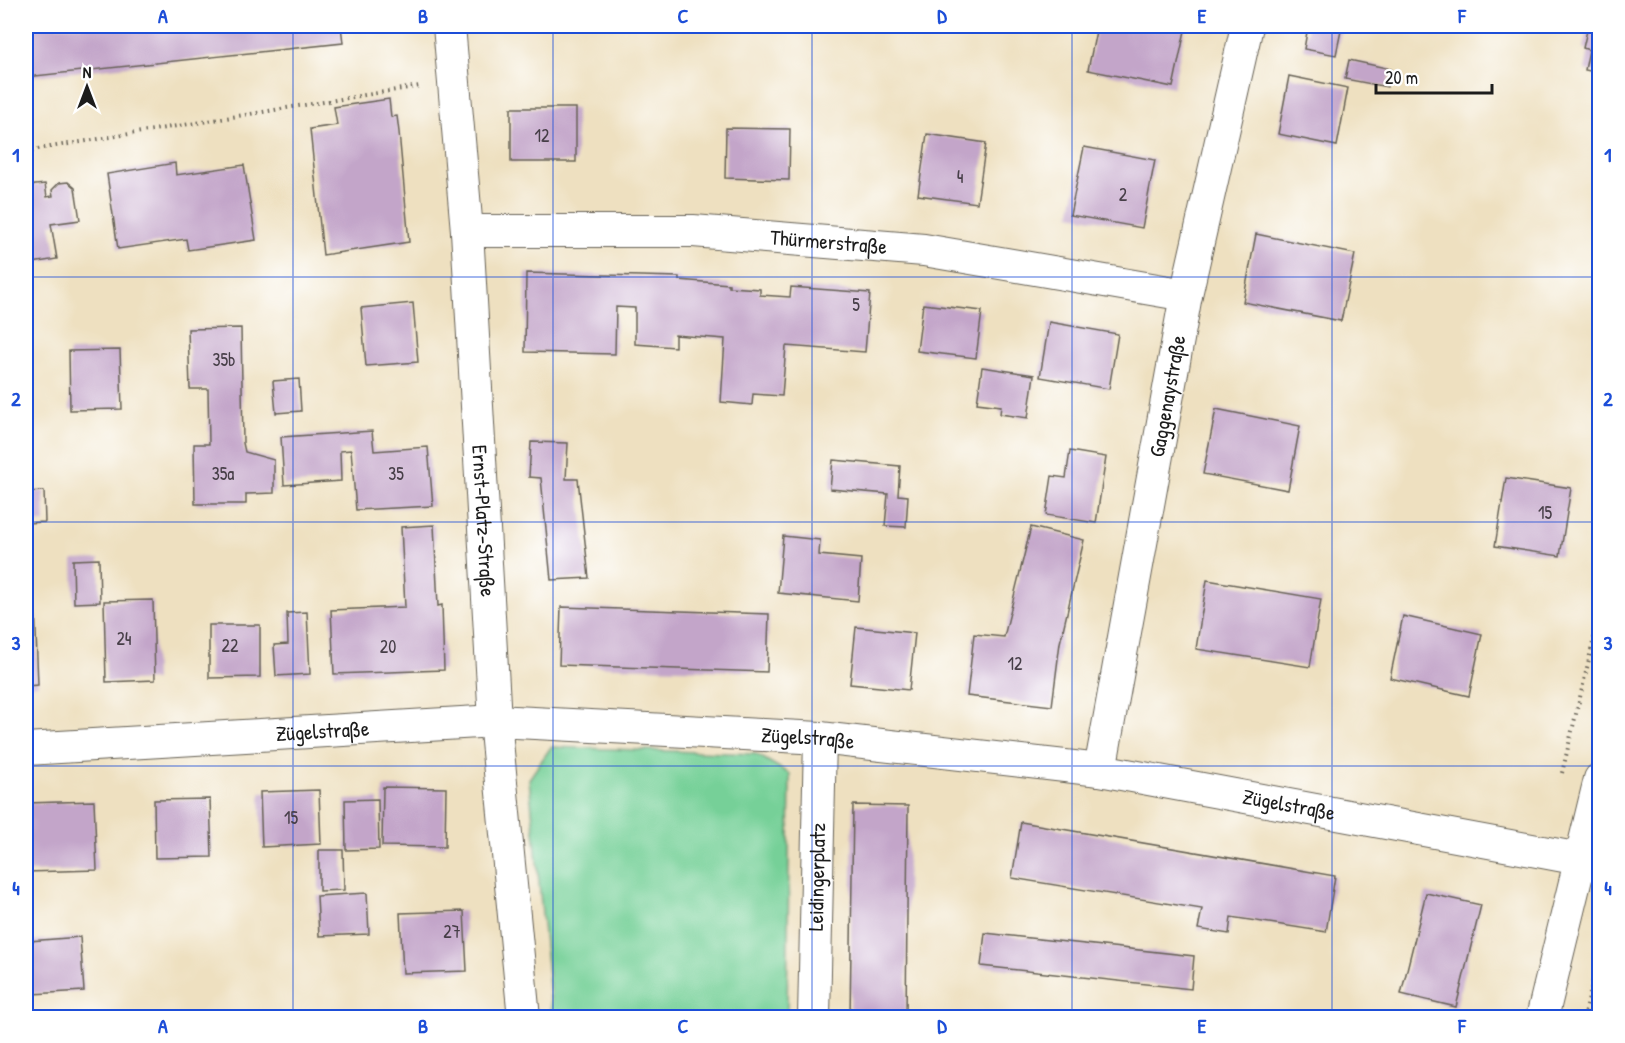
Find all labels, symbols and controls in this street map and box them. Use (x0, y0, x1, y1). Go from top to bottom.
text: A (158, 2, 168, 29)
text: B (418, 2, 428, 29)
text: C (678, 2, 689, 29)
text: D (937, 2, 947, 29)
text: E (1198, 2, 1207, 29)
text: F (1457, 2, 1467, 29)
north arrow (57, 57, 117, 117)
scale bar (1376, 57, 1492, 95)
text: N (83, 61, 92, 83)
text: 20 m (1385, 65, 1418, 90)
house number: 12 (535, 123, 550, 148)
text: 1 (12, 141, 20, 168)
text: 1 (1604, 141, 1612, 168)
house number: 4 (957, 164, 964, 189)
house number: 2 (1119, 182, 1128, 207)
street label: Thürmerstraße (769, 222, 888, 261)
house number: 5 (852, 292, 860, 317)
street label: Gaggenaystraße (1142, 333, 1192, 459)
house number: 35b (212, 347, 236, 372)
text: 2 (11, 385, 21, 412)
text: 2 (1603, 385, 1613, 412)
street label: Ernst-Platz-Straße (465, 444, 503, 597)
house number: 35a (212, 461, 234, 486)
house number: 35 (388, 461, 404, 486)
house number: 15 (1538, 500, 1552, 525)
house number: 24 (116, 626, 132, 651)
text: 3 (12, 629, 21, 656)
text: 3 (1604, 629, 1613, 656)
house number: 22 (222, 633, 239, 658)
house number: 20 (380, 634, 396, 659)
house number: 12 (1008, 651, 1023, 676)
street label: Zügelstraße (275, 714, 370, 748)
street label: Zügelstraße (760, 720, 856, 756)
street label: Zügelstraße (1240, 782, 1337, 827)
house number: 15 (284, 805, 298, 830)
street label: Leidingerplatz (801, 823, 832, 931)
text: 4 (12, 874, 20, 901)
text: 4 (1604, 874, 1612, 901)
house number: 27 (443, 919, 461, 944)
text: A (158, 1012, 168, 1039)
text: B (418, 1012, 428, 1039)
text: C (678, 1012, 689, 1039)
text: D (937, 1012, 947, 1039)
text: E (1198, 1012, 1207, 1039)
text: F (1457, 1012, 1467, 1039)

